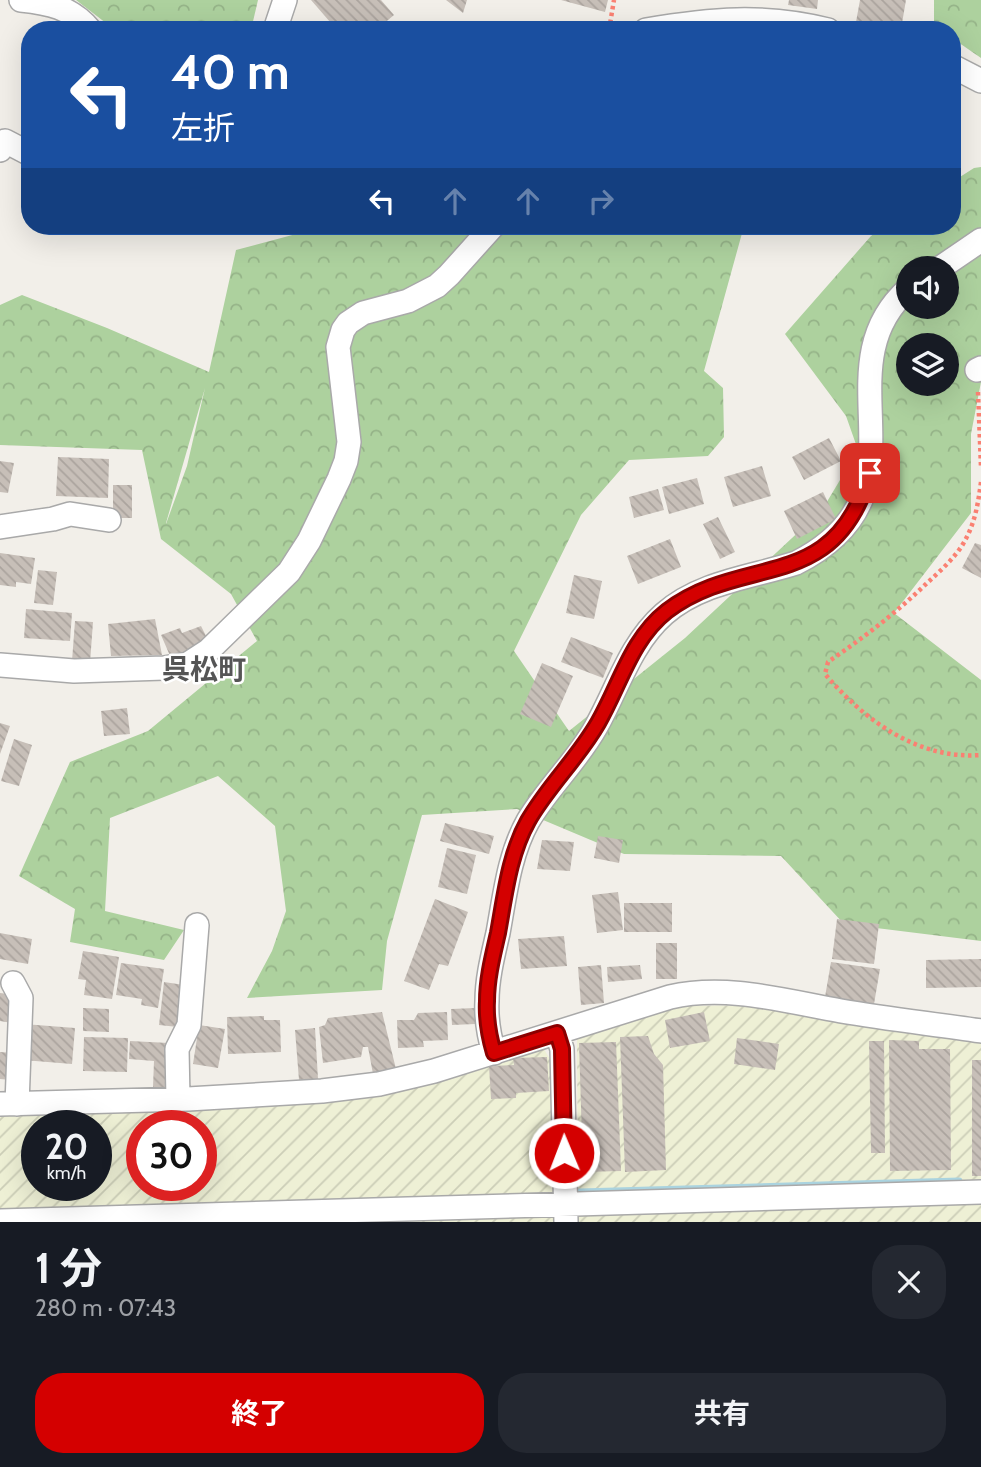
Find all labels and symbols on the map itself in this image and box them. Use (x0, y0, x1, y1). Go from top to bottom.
pin (840, 443, 900, 503)
district label: 呉松町 (162, 652, 246, 686)
speed limit sign: 30 (126, 1110, 217, 1201)
position arrow (527, 1116, 601, 1190)

